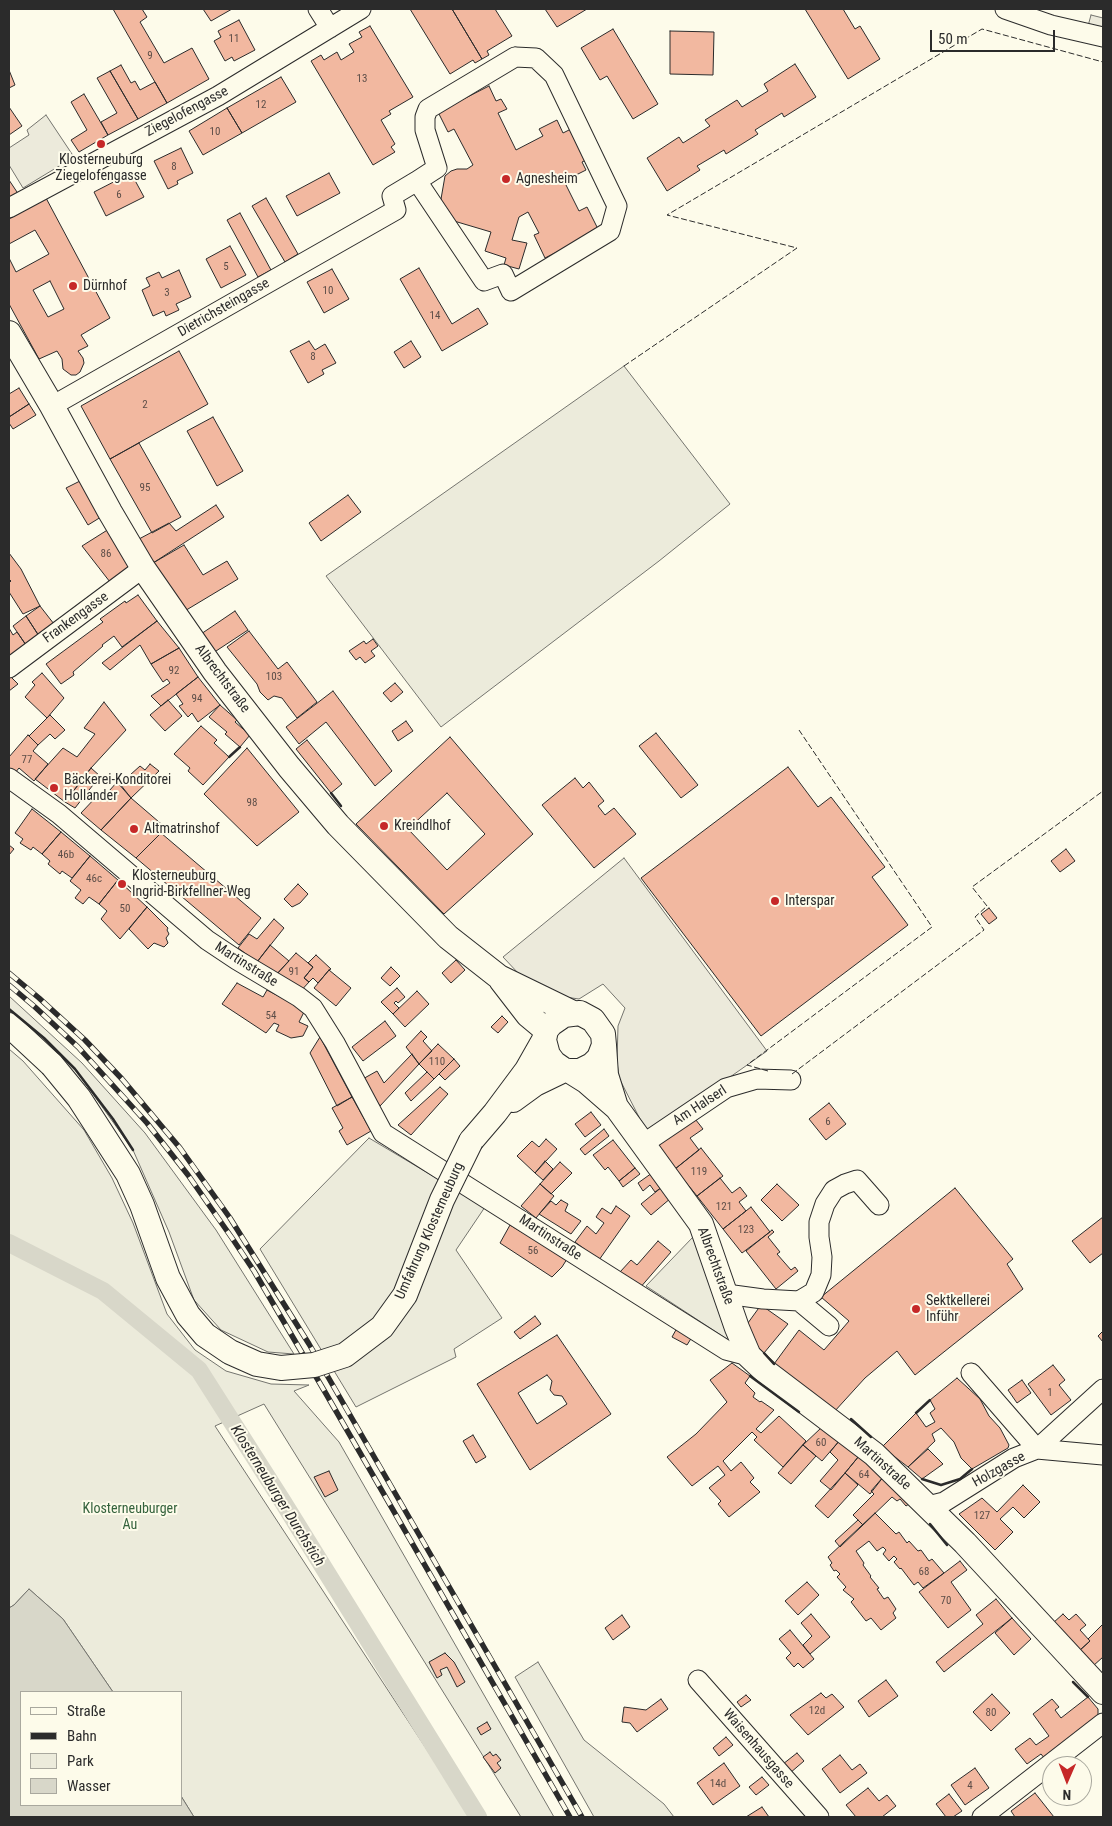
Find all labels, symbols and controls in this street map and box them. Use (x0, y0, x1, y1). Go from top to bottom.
scale bar (932, 20, 1057, 52)
text: 50 m (938, 30, 968, 48)
house number: 11 (229, 32, 239, 46)
house number: 9 (147, 49, 153, 63)
house number: 13 (357, 72, 367, 86)
street label: Ziegelofengasse (143, 83, 231, 141)
house number: 12 (256, 98, 266, 112)
house number: 10 (210, 125, 220, 139)
marker: Klosterneuburg Ziegelofengasse (95, 138, 107, 150)
place label: Klosterneuburg Ziegelofengasse (55, 152, 147, 184)
house number: 8 (171, 160, 177, 174)
place label: Agnesheim (516, 171, 578, 187)
marker: Agnesheim (500, 173, 512, 185)
house number: 6 (116, 188, 122, 202)
house number: 5 (223, 260, 229, 274)
street label: Dietrichsteingasse (175, 275, 273, 341)
place label: Dürnhof (83, 278, 127, 294)
marker: Dürnhof (67, 280, 79, 292)
house number: 10 (323, 284, 333, 298)
house number: 3 (164, 286, 170, 300)
house number: 14 (430, 309, 440, 323)
house number: 8 (310, 350, 316, 364)
house number: 2 (142, 398, 148, 412)
house number: 95 (140, 481, 150, 495)
house number: 86 (101, 547, 111, 561)
street label: Frankengasse (40, 589, 112, 647)
street label: Albrechtstraße (191, 641, 253, 717)
house number: 92 (169, 664, 179, 678)
house number: 103 (266, 670, 282, 684)
house number: 94 (192, 692, 202, 706)
house number: 77 (22, 753, 32, 767)
place label: Bäckerei-Konditorei Hollander (64, 772, 171, 804)
marker: Bäckerei-Konditorei Hollander (48, 782, 60, 794)
house number: 98 (247, 796, 257, 810)
place label: Kreindlhof (394, 818, 451, 834)
marker: Kreindlhof (378, 820, 390, 832)
place label: Altmatrinshof (144, 821, 220, 837)
marker: Altmatrinshof (128, 823, 140, 835)
house number: 46b (58, 848, 74, 862)
place label: Klosterneuburg Ingrid-Birkfellner-Weg (132, 868, 251, 900)
house number: 46c (86, 872, 102, 886)
marker: Klosterneuburg Ingrid-Birkfellner-Weg (116, 878, 128, 890)
place label: Interspar (785, 893, 835, 909)
marker: Interspar (769, 895, 781, 907)
house number: 50 (120, 902, 130, 916)
street label: Martinstraße (211, 939, 281, 991)
house number: 91 (289, 965, 299, 979)
house number: 54 (266, 1009, 276, 1023)
house number: 110 (429, 1055, 445, 1069)
street label: Am Halserl (670, 1082, 730, 1130)
house number: 6 (825, 1115, 831, 1129)
street label: Umfahrung Klosterneuburg (392, 1160, 468, 1302)
house number: 119 (691, 1165, 707, 1179)
house number: 121 (716, 1200, 732, 1214)
street label: Martinstraße (516, 1212, 584, 1264)
house number: 123 (738, 1223, 754, 1237)
street label: Albrechtstraße (693, 1225, 737, 1307)
house number: 56 (528, 1244, 538, 1258)
place label: Sektkellerei Inführ (926, 1293, 990, 1325)
marker: Sektkellerei Inführ (910, 1303, 922, 1315)
house number: 1 (1047, 1386, 1053, 1400)
water label: Klosterneuburger Durchstich (226, 1422, 328, 1570)
street label: Martinstraße (850, 1434, 914, 1494)
house number: 60 (816, 1436, 826, 1450)
street label: Holzgasse (970, 1449, 1028, 1491)
house number: 64 (859, 1468, 869, 1482)
park label: Klosterneuburger Au (83, 1501, 177, 1534)
house number: 127 (974, 1509, 990, 1523)
house number: 68 (919, 1565, 929, 1579)
house number: 70 (941, 1594, 951, 1608)
legend (20, 1691, 182, 1806)
text: Straße (67, 1702, 106, 1720)
house number: 12d (809, 1704, 825, 1718)
street label: Waisenhausgasse (719, 1706, 797, 1792)
house number: 80 (986, 1706, 996, 1720)
text: Bahn (67, 1727, 97, 1745)
text: Park (67, 1752, 94, 1770)
north arrow (1042, 1756, 1092, 1806)
text: Wasser (67, 1777, 111, 1795)
house number: 14d (710, 1777, 726, 1791)
house number: 4 (967, 1779, 973, 1793)
text: N (1062, 1787, 1071, 1803)

